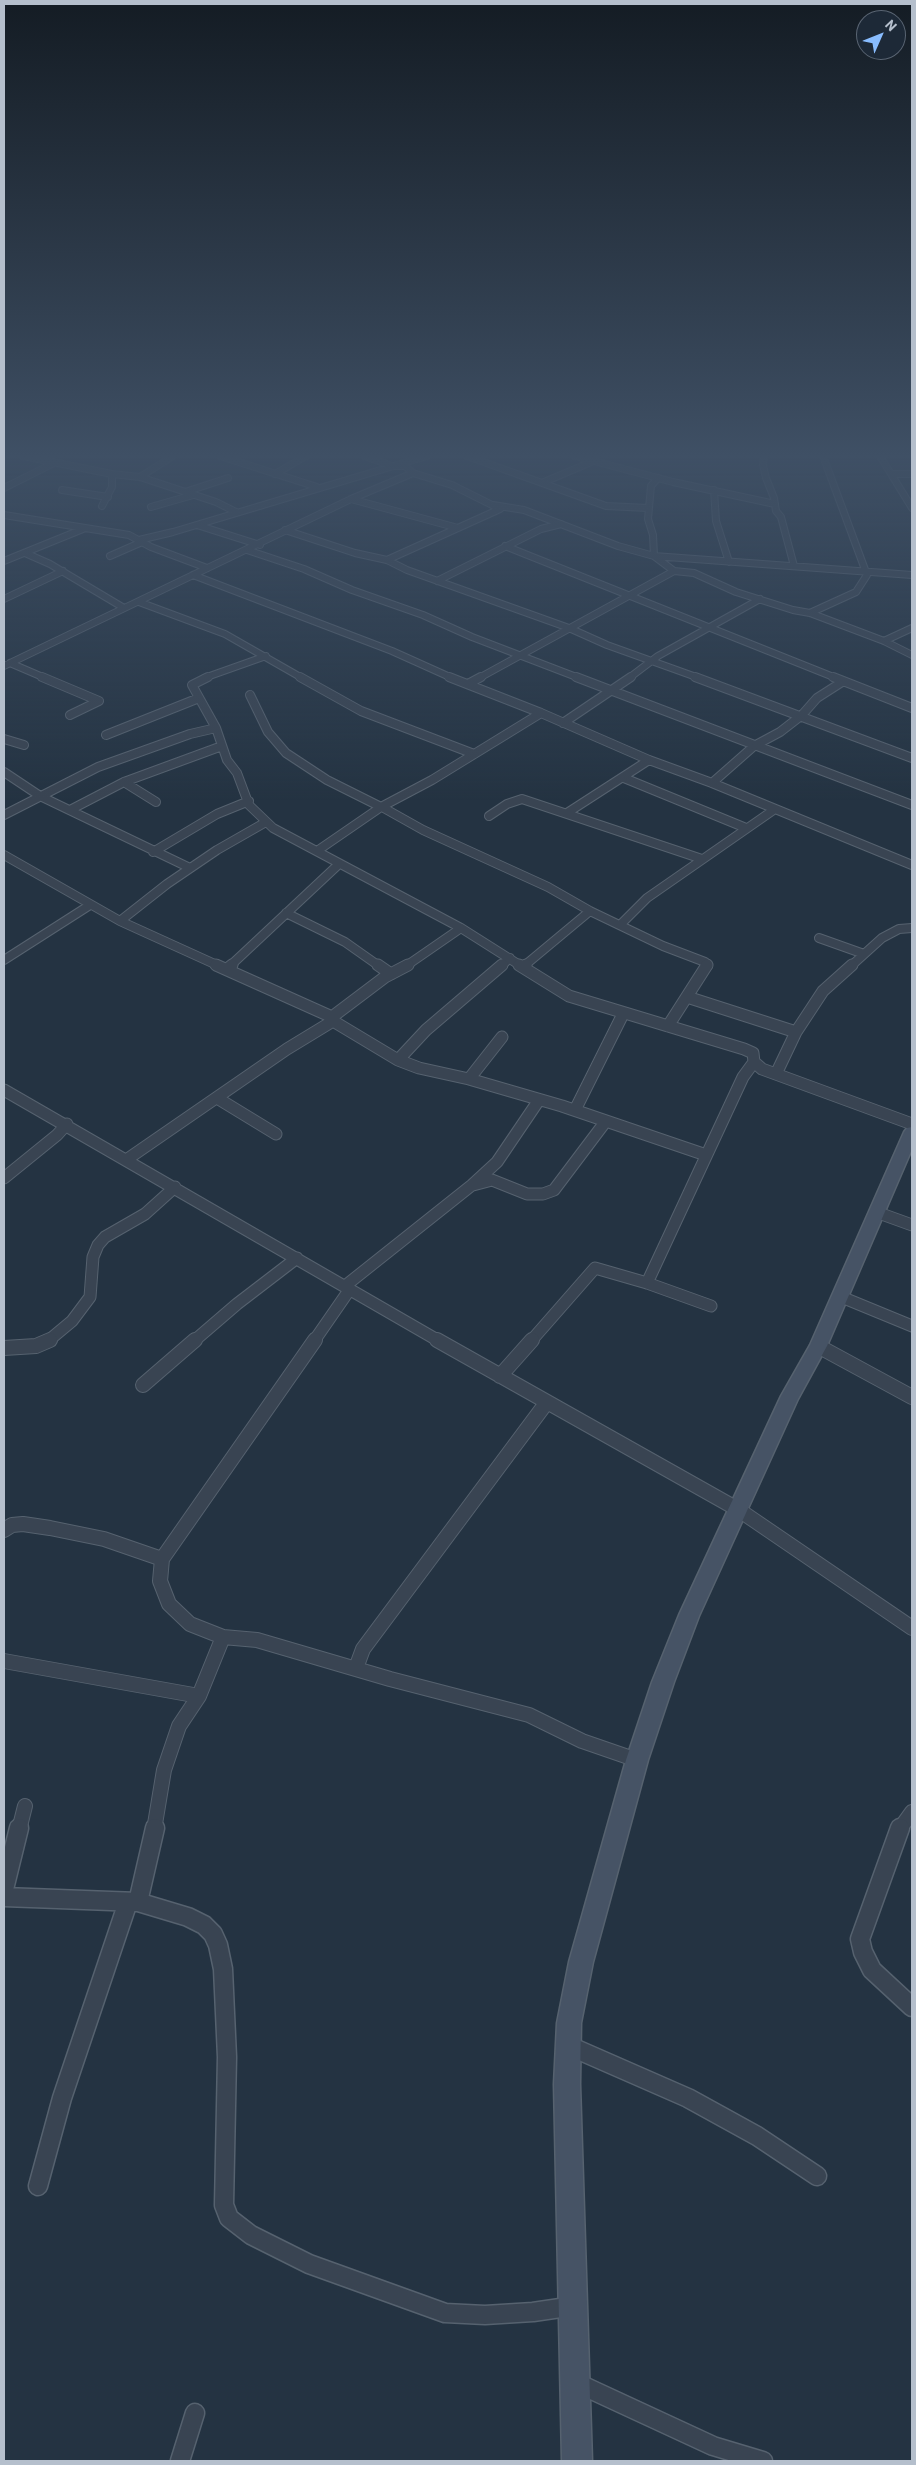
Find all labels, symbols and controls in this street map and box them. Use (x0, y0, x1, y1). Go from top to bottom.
north arrow (856, 10, 906, 60)
text: N (882, 16, 901, 34)

